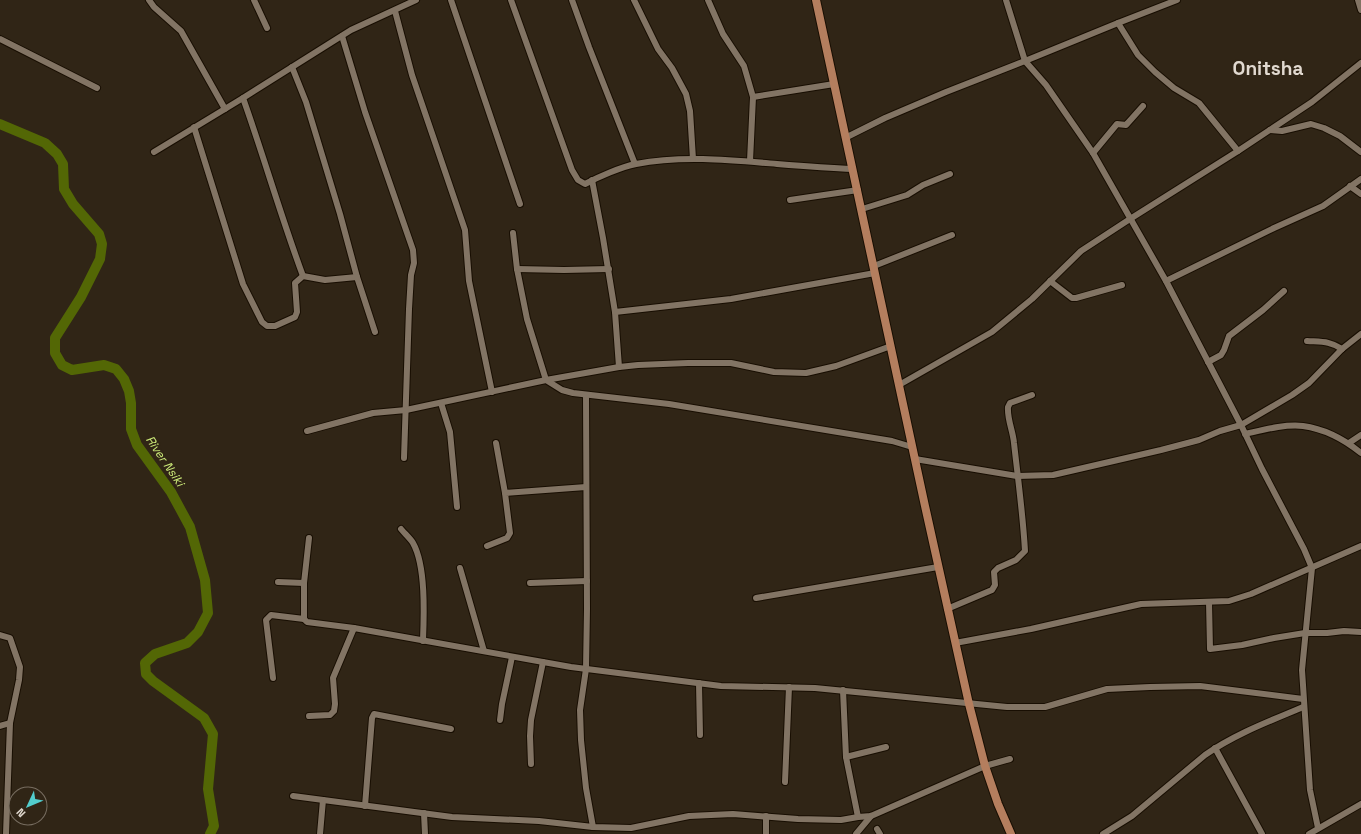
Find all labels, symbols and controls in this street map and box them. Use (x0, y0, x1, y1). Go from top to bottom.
district label: Onitsha (1233, 56, 1303, 81)
water label: River Nsiki (142, 432, 189, 491)
north arrow (8, 786, 48, 826)
text: N (13, 805, 28, 820)

